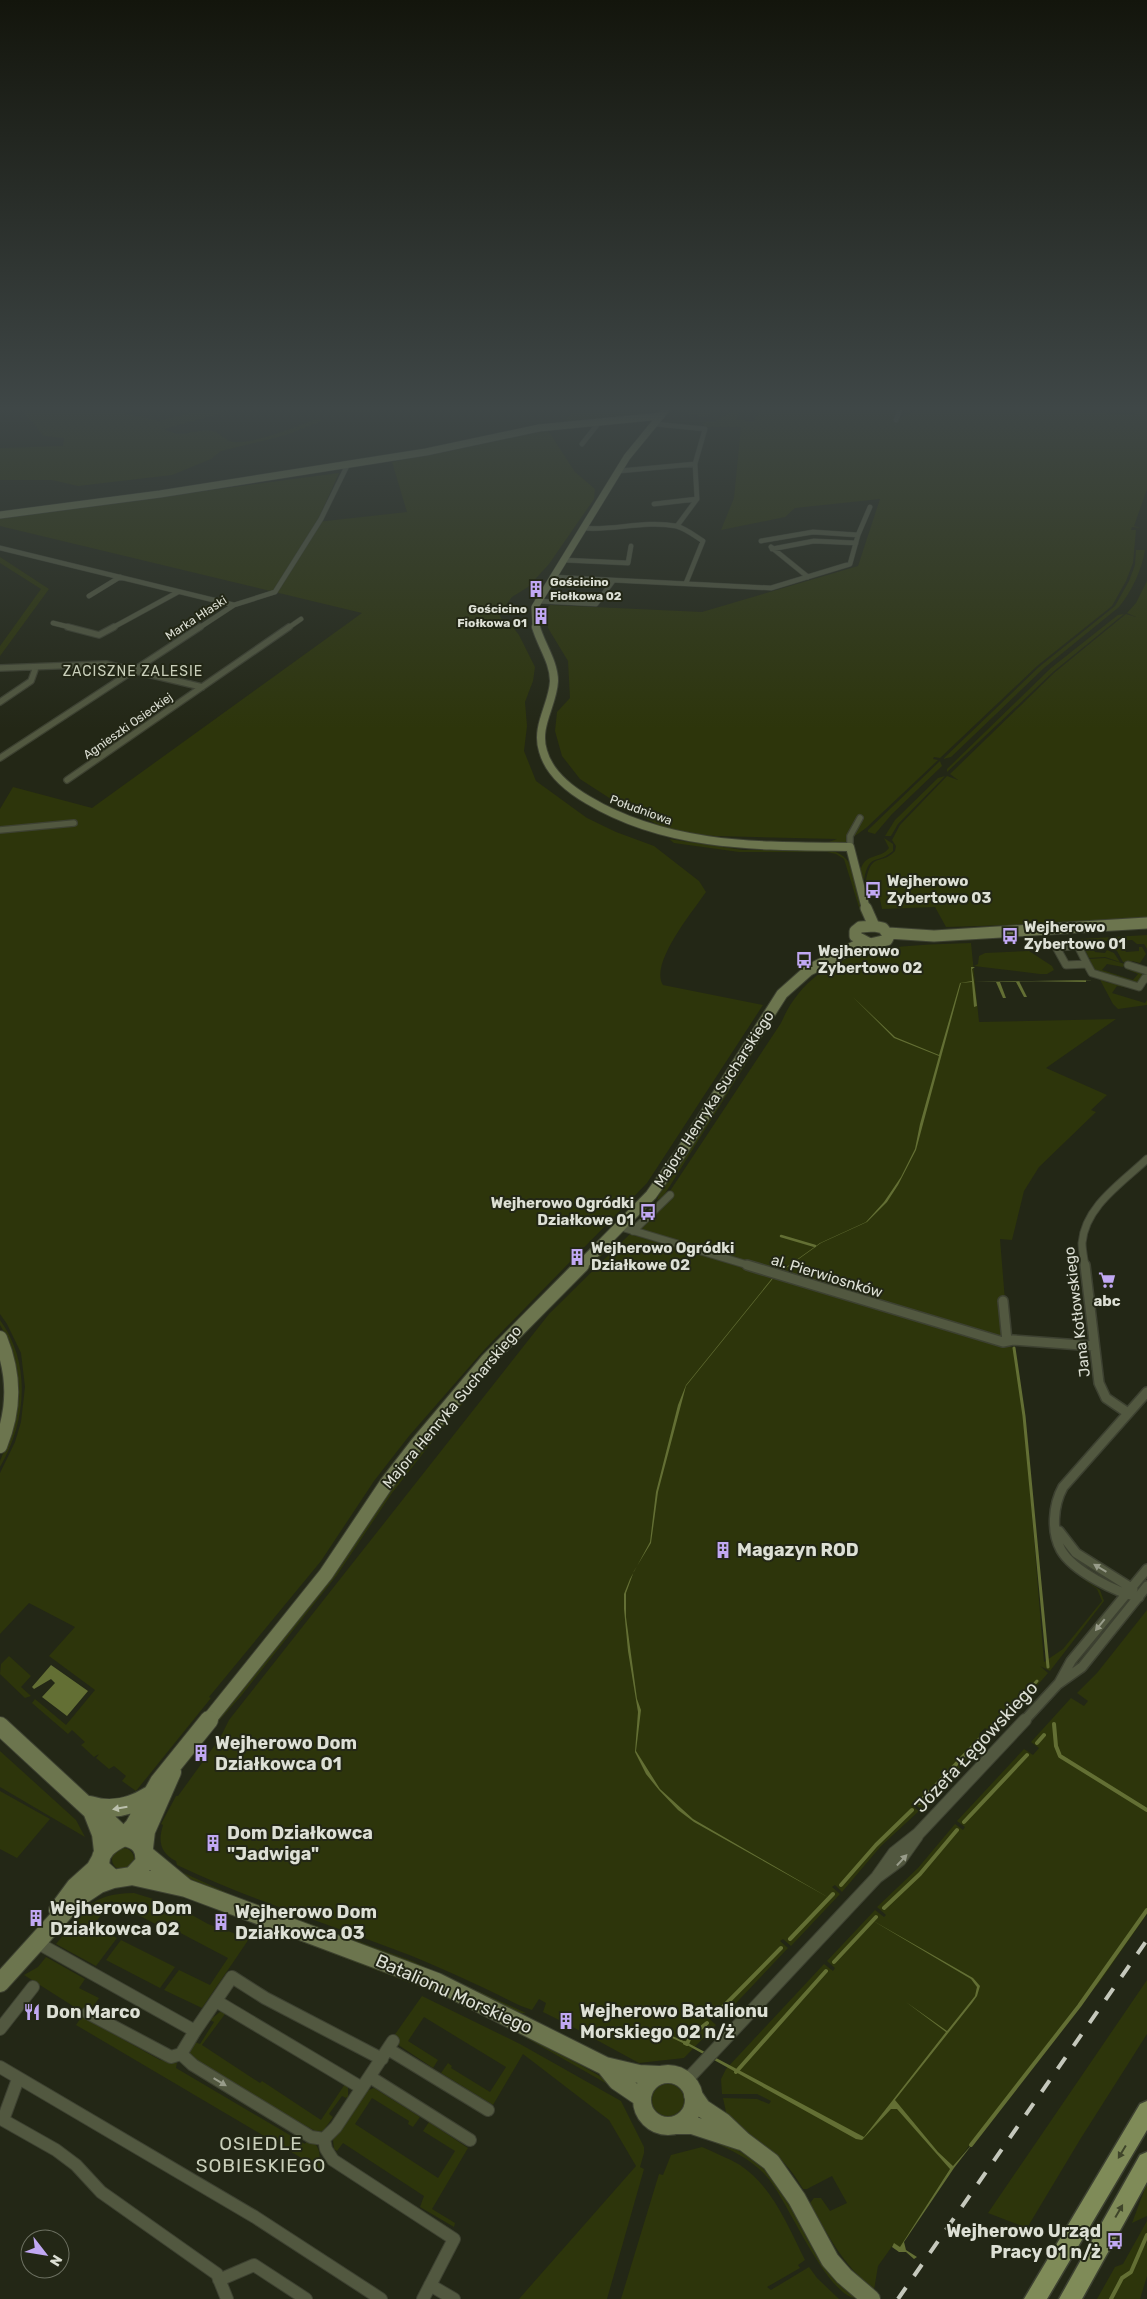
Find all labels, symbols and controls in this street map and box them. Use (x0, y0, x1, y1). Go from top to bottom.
place label: Gościcino Fiołkowa 02 (550, 575, 622, 603)
building icon: Gościcino Fiołkowa 02 (526, 579, 546, 599)
street label: Marka Hłaski (163, 593, 229, 643)
place label: Gościcino Fiołkowa 01 (457, 602, 527, 630)
building icon: Gościcino Fiołkowa 01 (531, 606, 551, 626)
district label: ZACISZNE ZALESIE (63, 663, 203, 680)
street label: Agnieszki Osieckiej (81, 690, 175, 762)
street label: Południowa (608, 792, 674, 828)
place label: Wejherowo Zybertowo 03 (887, 872, 992, 907)
bus stop icon: Wejherowo Zybertowo 03 (863, 880, 883, 900)
place label: Wejherowo Zybertowo 01 (1024, 918, 1126, 953)
bus stop icon: Wejherowo Zybertowo 01 (1000, 926, 1020, 946)
place label: Wejherowo Zybertowo 02 (818, 942, 923, 977)
bus stop icon: Wejherowo Zybertowo 02 (794, 950, 814, 970)
street label: Majora Henryka Sucharskiego (650, 1007, 778, 1191)
place label: Wejherowo Ogródki Działkowe 01 (491, 1194, 634, 1229)
bus stop icon: Wejherowo Ogródki Działkowe 01 (638, 1202, 658, 1222)
place label: Wejherowo Ogródki Działkowe 02 (591, 1239, 734, 1274)
street label: Jana Kotłowskiego (1060, 1246, 1094, 1378)
building icon: Wejherowo Ogródki Działkowe 02 (567, 1247, 587, 1267)
street label: al. Pierwiosnków (769, 1250, 885, 1302)
supermarket icon: abc (1097, 1270, 1117, 1290)
place label: abc (1093, 1292, 1121, 1310)
street label: Majora Henryka Sucharskiego (379, 1322, 525, 1492)
place label: Magazyn ROD (737, 1539, 859, 1561)
building icon: Magazyn ROD (713, 1540, 733, 1560)
one-way arrow (1094, 1564, 1107, 1573)
one-way arrow (1095, 1618, 1106, 1631)
street label: Józefa Łęgowskiego (910, 1677, 1042, 1817)
place label: Wejherowo Dom Działkowca 01 (215, 1732, 357, 1775)
building icon: Wejherowo Dom Działkowca 01 (191, 1743, 211, 1763)
one-way arrow (111, 1804, 127, 1812)
place label: Dom Działkowca "Jadwiga" (227, 1822, 373, 1865)
building icon: Dom Działkowca "Jadwiga" (203, 1833, 223, 1853)
one-way arrow (896, 1854, 908, 1866)
place label: Wejherowo Dom Działkowca 02 (50, 1897, 192, 1940)
place label: Wejherowo Dom Działkowca 03 (235, 1901, 377, 1944)
building icon: Wejherowo Dom Działkowca 02 (26, 1908, 46, 1928)
building icon: Wejherowo Dom Działkowca 03 (211, 1912, 231, 1932)
street label: Batalionu Morskiego (372, 1949, 536, 2039)
place label: Wejherowo Batalionu Morskiego 02 n/ż (580, 2000, 768, 2043)
place label: Don Marco (46, 2001, 141, 2023)
restaurant icon: Don Marco (22, 2002, 42, 2022)
building icon: Wejherowo Batalionu Morskiego 02 n/ż (556, 2011, 576, 2031)
one-way arrow (214, 2078, 227, 2087)
district label: OSIEDLE SOBIESKIEGO (196, 2132, 326, 2177)
one-way arrow (1118, 2146, 1127, 2159)
one-way arrow (1115, 2204, 1124, 2217)
place label: Wejherowo Urząd Pracy 01 n/ż (946, 2220, 1101, 2263)
north arrow (20, 2229, 70, 2279)
bus stop icon: Wejherowo Urząd Pracy 01 n/ż (1105, 2231, 1125, 2251)
text: N (46, 2252, 66, 2269)

